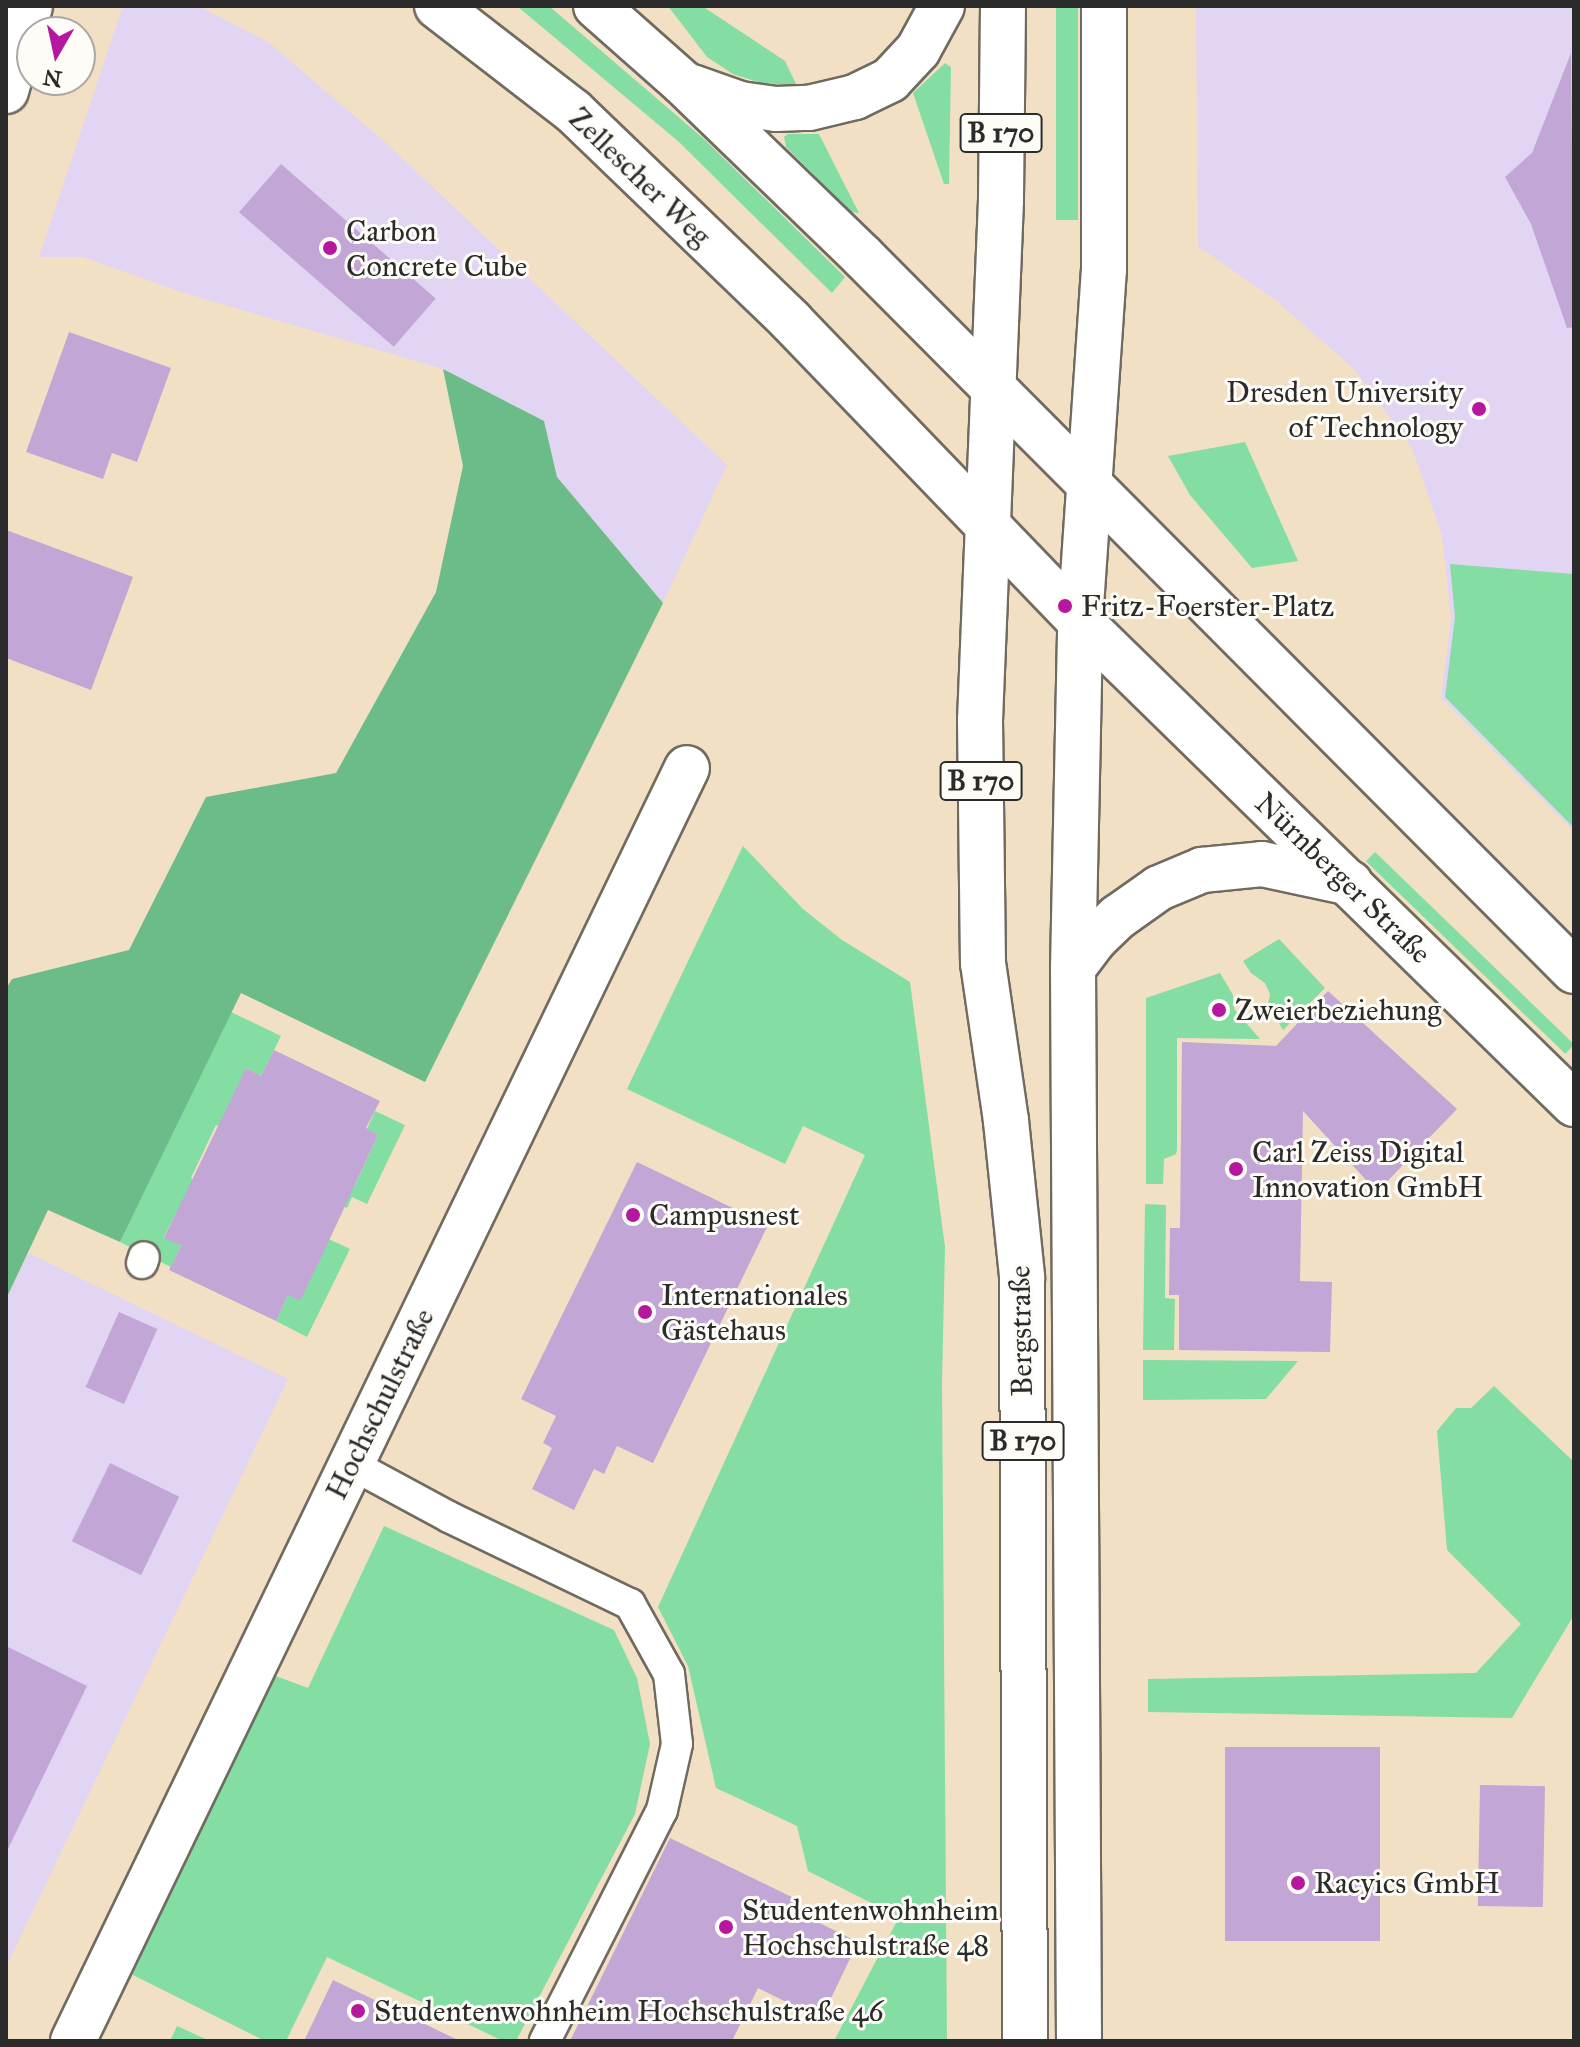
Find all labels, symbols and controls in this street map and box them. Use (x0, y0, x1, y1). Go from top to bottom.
north arrow (16, 16, 96, 96)
text: N (41, 63, 64, 93)
street label: Zellescher Weg (561, 100, 719, 254)
road number: B 170 (959, 109, 1043, 157)
place label: Carbon Concrete Cube (346, 213, 527, 284)
marker: Carbon Concrete Cube (321, 239, 339, 257)
place label: Dresden University of Technology (1226, 374, 1463, 444)
marker: Dresden University of Technology (1470, 400, 1488, 418)
place label: Fritz-Foerster-Platz (1081, 588, 1334, 624)
marker: Fritz-Foerster-Platz (1056, 597, 1074, 615)
road number: B 170 (939, 757, 1023, 805)
street label: Nürnberger Straße (1248, 785, 1438, 971)
place label: Zweierbeziehung (1235, 992, 1441, 1028)
marker: Zweierbeziehung (1210, 1001, 1228, 1019)
place label: Carl Zeiss Digital Innovation GmbH (1252, 1134, 1483, 1204)
marker: Carl Zeiss Digital Innovation GmbH (1227, 1160, 1245, 1178)
place label: Campusnest (649, 1197, 800, 1233)
marker: Campusnest (624, 1206, 642, 1224)
street label: Bergstraße (1002, 1265, 1040, 1397)
place label: Internationales Gästehaus (661, 1277, 848, 1348)
street label: Hochschulstraße (318, 1303, 442, 1505)
marker: Internationales Gästehaus (636, 1303, 654, 1321)
road number: B 170 (981, 1417, 1065, 1465)
place label: Racyics GmbH (1314, 1865, 1500, 1901)
marker: Racyics GmbH (1289, 1874, 1307, 1892)
place label: Studentenwohnheim Hochschulstraße 48 (742, 1892, 999, 1962)
marker: Studentenwohnheim Hochschulstraße 48 (717, 1918, 735, 1936)
place label: Studentenwohnheim Hochschulstraße 46 (374, 1993, 884, 2029)
marker: Studentenwohnheim Hochschulstraße 46 (349, 2002, 367, 2020)

